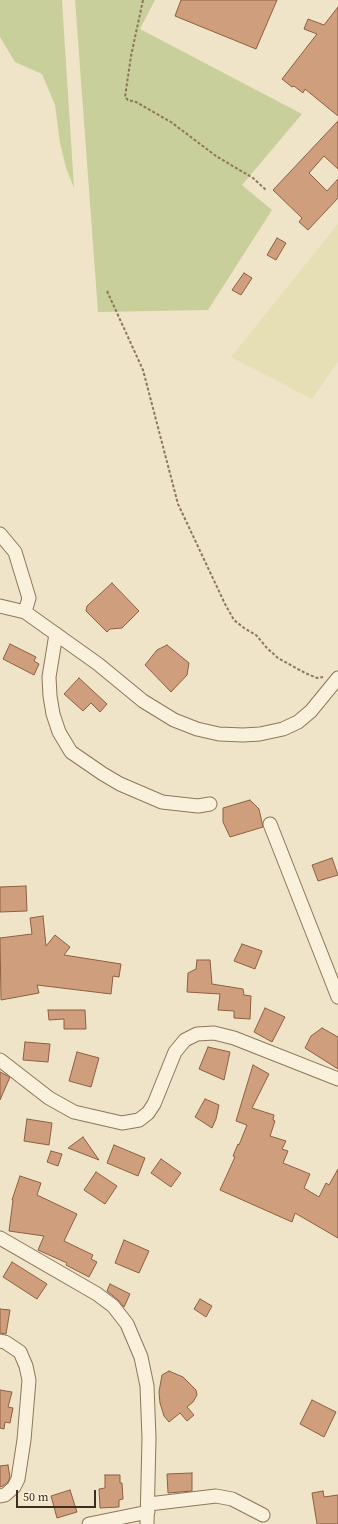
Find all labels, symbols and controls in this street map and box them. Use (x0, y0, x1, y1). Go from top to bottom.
scale bar (18, 1482, 98, 1508)
text: 50 m (23, 1489, 49, 1505)

